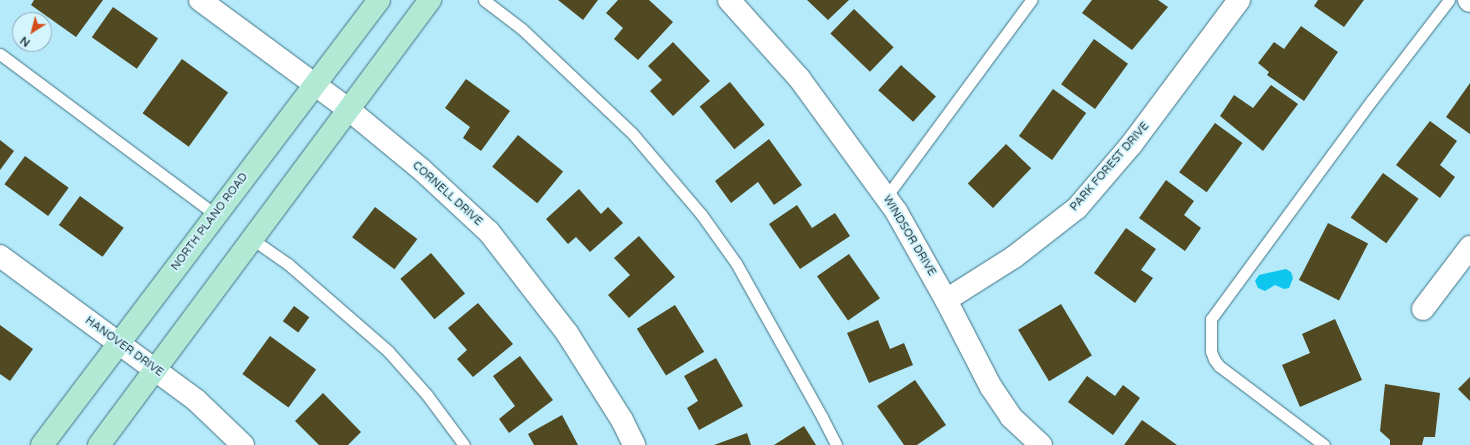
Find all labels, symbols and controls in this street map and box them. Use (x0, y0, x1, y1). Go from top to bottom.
north arrow (12, 12, 52, 52)
text: N (18, 33, 33, 49)
street label: PARK FOREST DRIVE (1068, 120, 1152, 214)
street label: CORNELL DRIVE (409, 159, 485, 229)
street label: NORTH PLANO ROAD (169, 171, 251, 273)
street label: WINDSOR DRIVE (880, 193, 938, 279)
street label: HANOVER DRIVE (82, 314, 166, 380)

